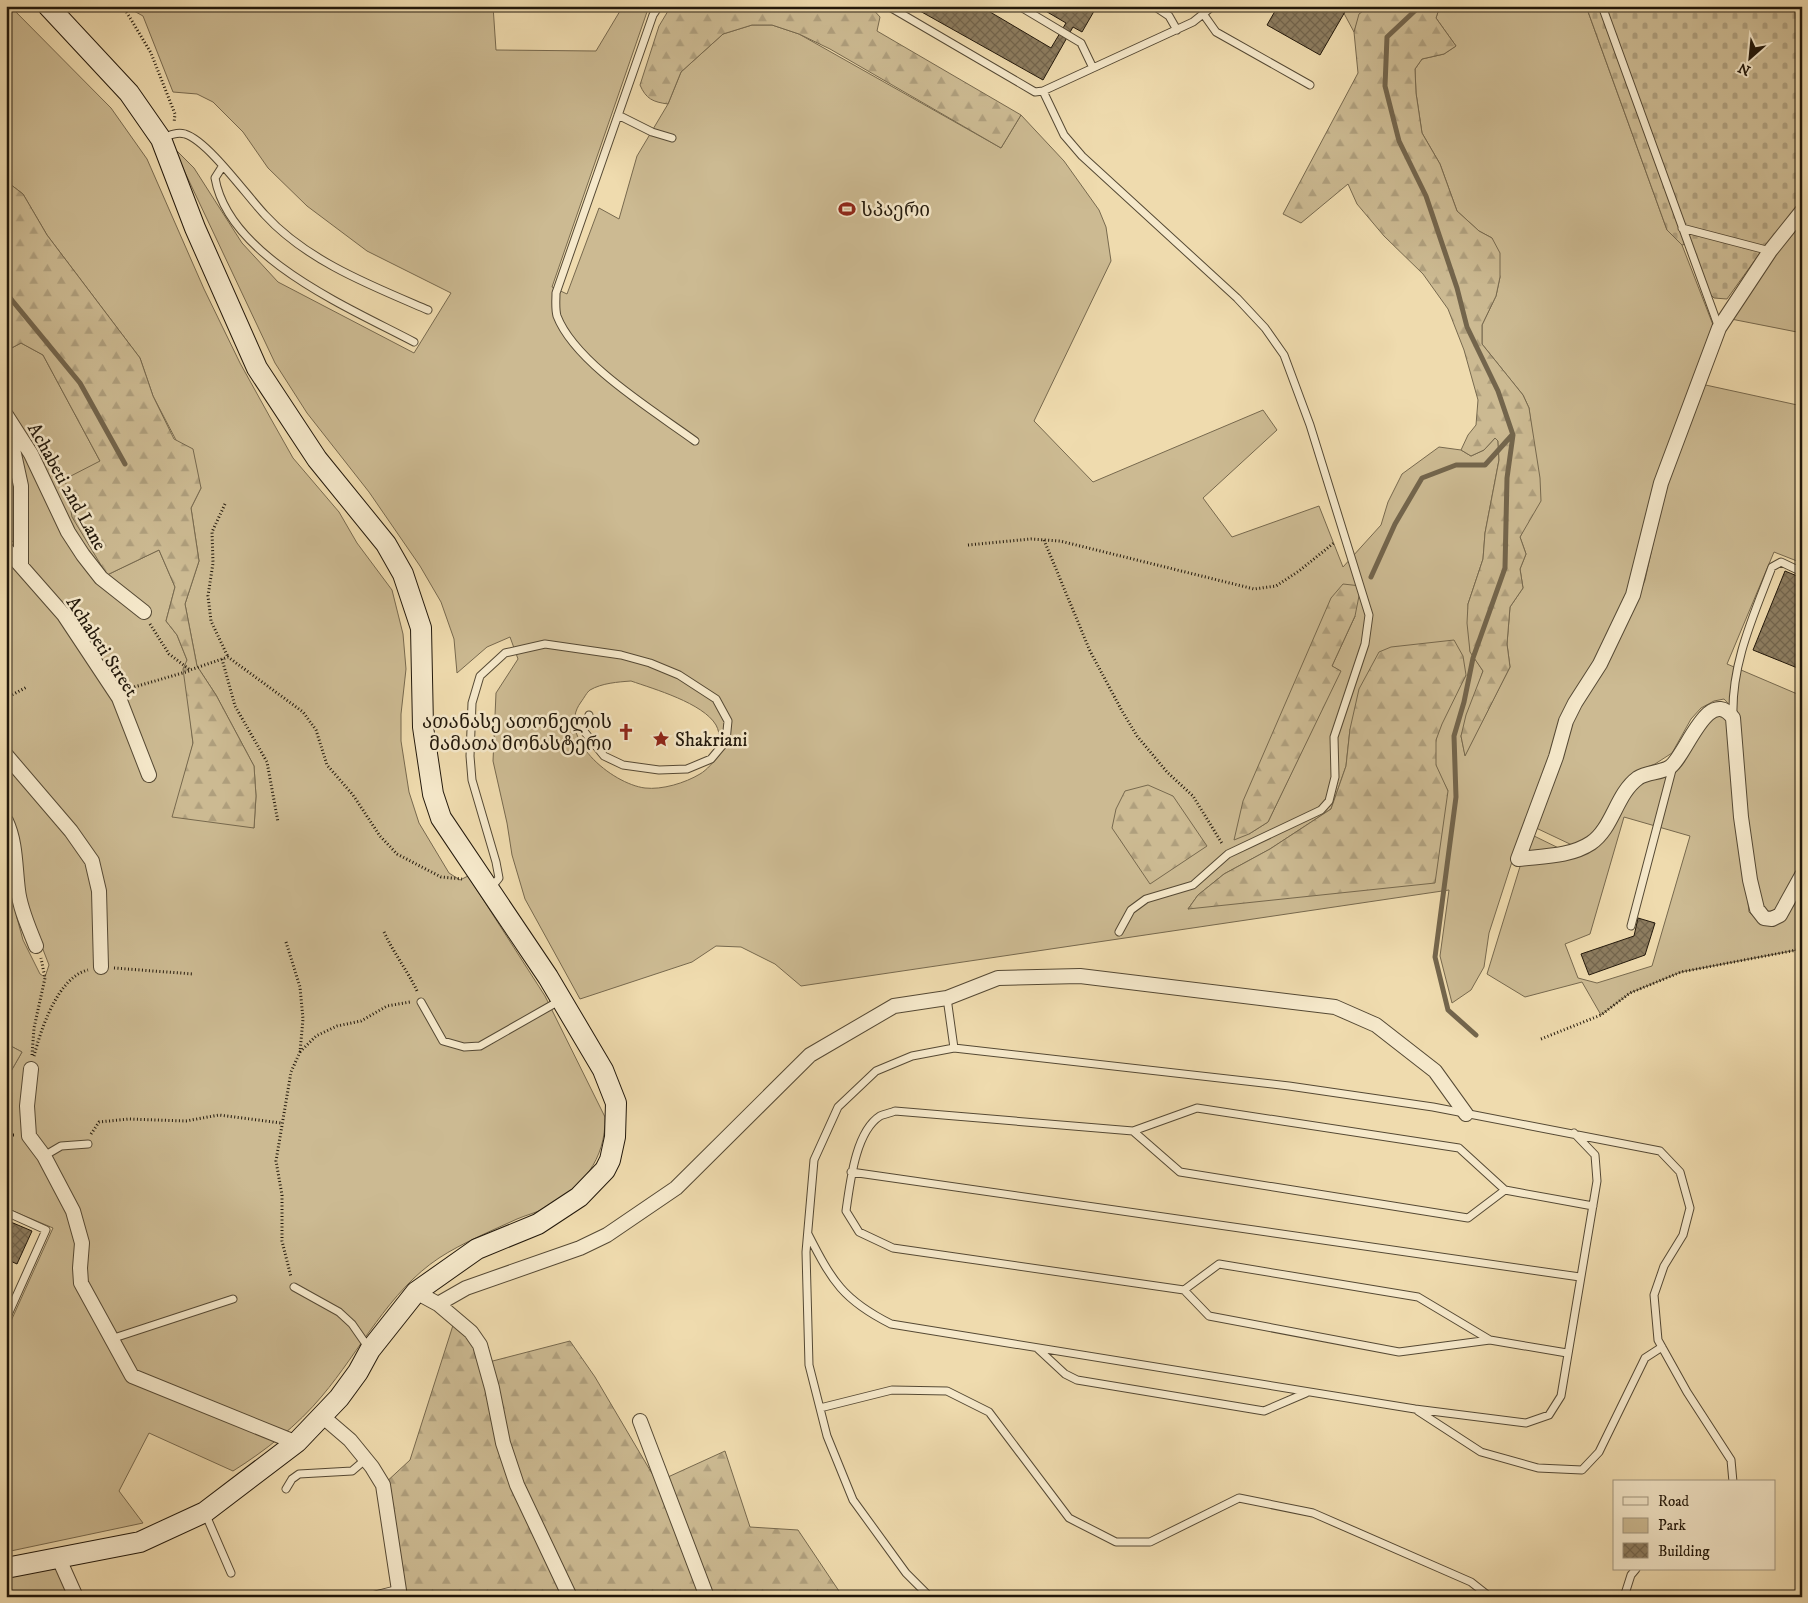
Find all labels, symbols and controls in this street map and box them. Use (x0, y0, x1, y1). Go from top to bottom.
north arrow (1726, 32, 1776, 82)
text: N (1735, 58, 1754, 79)
sports icon: სპაერი (837, 199, 857, 219)
place label: სპაერი (861, 199, 930, 222)
street label: Achabeti 2nd Lane (22, 419, 111, 555)
street label: Achabeti Street (61, 592, 143, 701)
place label: ათანასე ათონელის მამათა მონასტერი (422, 711, 612, 756)
church icon: ათანასე ათონელის მამათა მონასტერი (616, 722, 636, 742)
place icon: Shakriani (651, 729, 671, 749)
place label: Shakriani (675, 729, 747, 752)
legend (1613, 1480, 1776, 1570)
text: Road (1658, 1492, 1690, 1511)
text: Park (1658, 1516, 1687, 1535)
text: Building (1658, 1542, 1710, 1561)

